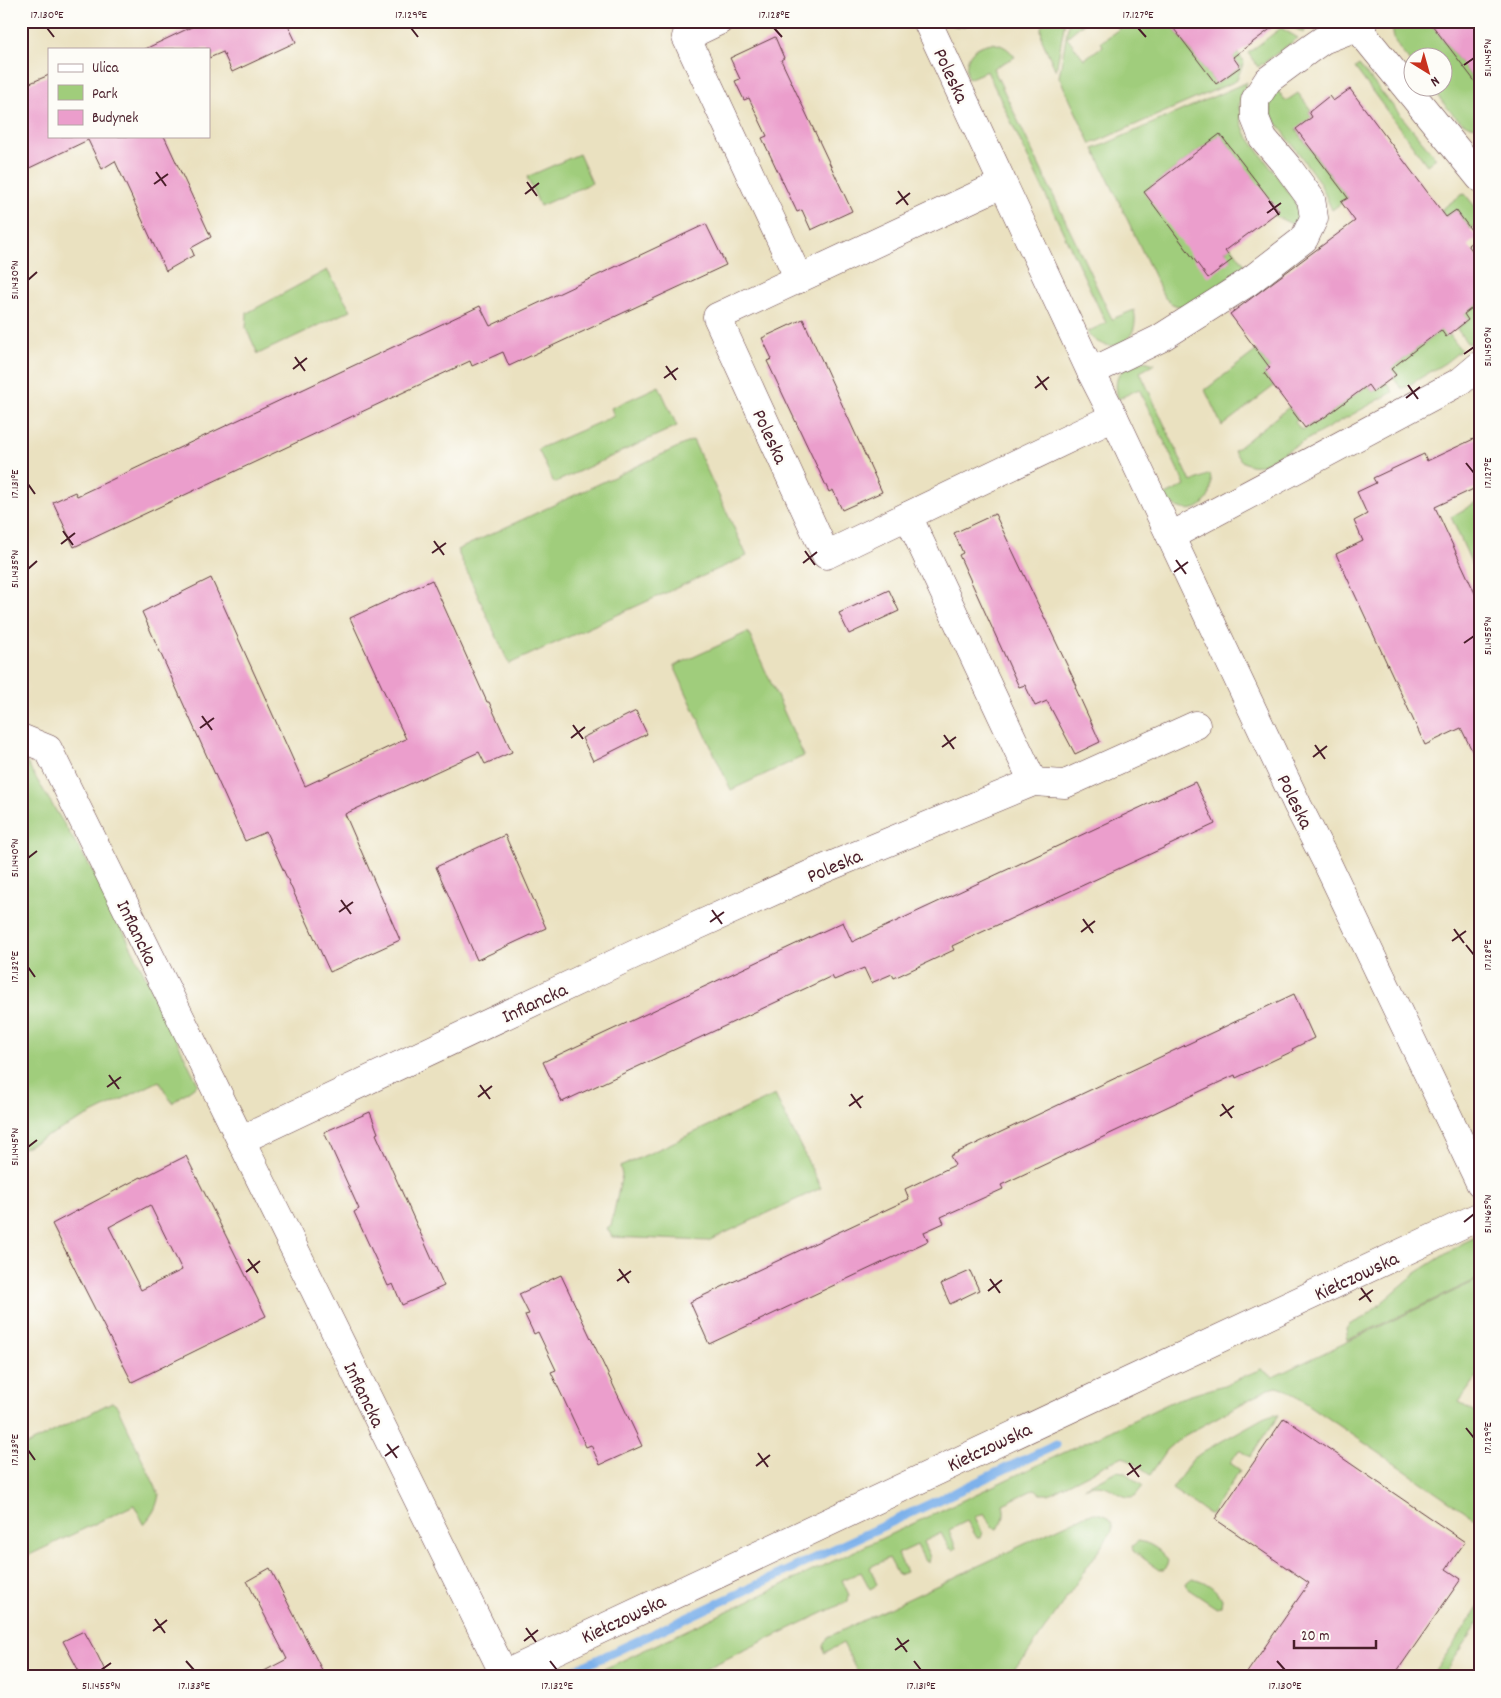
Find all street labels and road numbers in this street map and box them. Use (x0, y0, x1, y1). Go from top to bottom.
street label: Poleska (924, 44, 974, 109)
street label: Poleska (743, 405, 793, 470)
street label: Poleska (1268, 770, 1319, 835)
street label: Poleska (803, 843, 868, 892)
street label: Inflancka (107, 896, 163, 971)
street label: Inflancka (498, 977, 573, 1032)
street label: Kiełczowska (1310, 1246, 1405, 1309)
street label: Inflancka (334, 1358, 390, 1433)
street label: Kiełczowska (943, 1417, 1038, 1480)
street label: Kiełczowska (577, 1589, 672, 1652)

